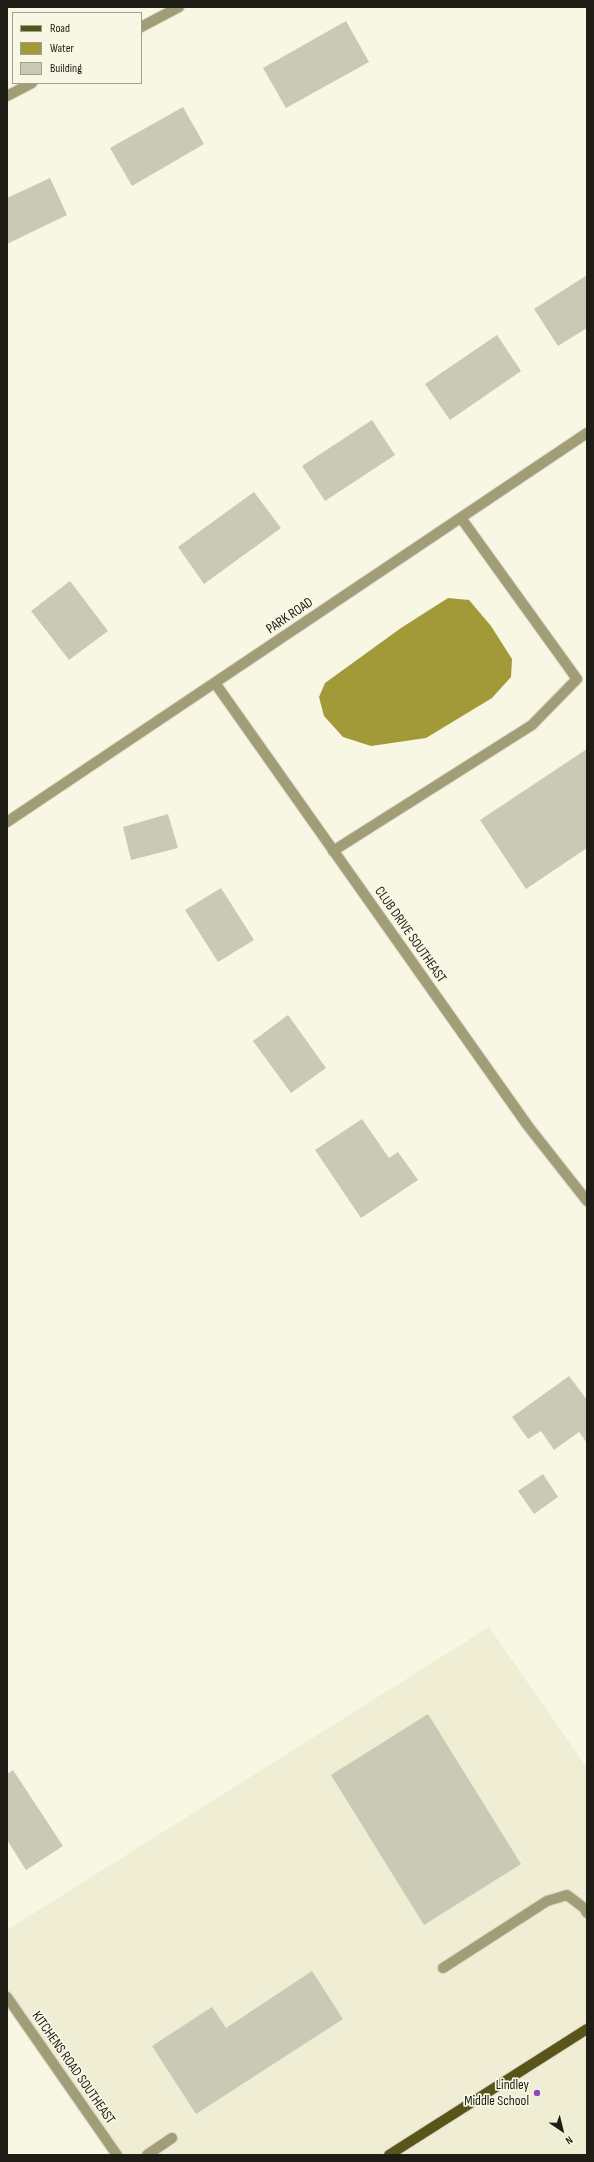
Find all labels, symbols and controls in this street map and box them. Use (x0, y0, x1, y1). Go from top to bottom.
legend (12, 12, 142, 84)
text: Road (50, 21, 70, 36)
text: Water (50, 41, 74, 56)
text: Building (50, 61, 82, 76)
street label: PARK ROAD (263, 594, 317, 638)
street label: CLUB DRIVE SOUTHEAST (371, 884, 449, 986)
street label: KITCHENS ROAD SOUTHEAST (28, 2008, 118, 2128)
place label: Lindley Middle School (464, 2077, 529, 2110)
marker: Lindley Middle School (532, 2088, 542, 2098)
north arrow (542, 2110, 582, 2150)
text: N (563, 2133, 575, 2147)

